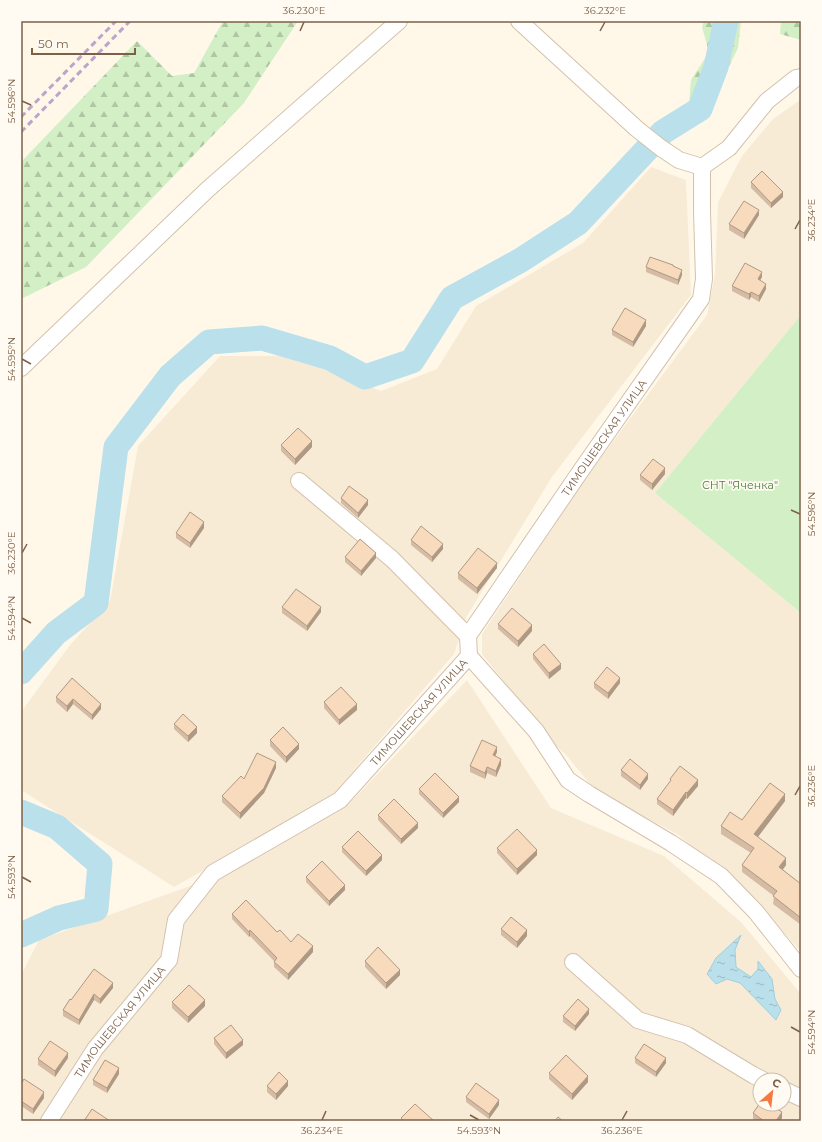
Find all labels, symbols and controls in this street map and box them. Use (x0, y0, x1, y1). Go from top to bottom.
text: 36.230°E (283, 4, 326, 17)
text: 36.232°E (584, 4, 626, 17)
scale bar (32, 30, 135, 56)
text: 50 m (38, 36, 69, 51)
text: 54.596°N (5, 79, 18, 123)
text: 36.234°E (805, 198, 818, 241)
text: 54.595°N (5, 337, 18, 381)
street label: ТИМОШЕВСКАЯ УЛИЦА (559, 376, 650, 499)
park label: СНТ "Яченка" (702, 478, 778, 492)
text: 54.596°N (805, 492, 818, 536)
text: 36.230°E (5, 531, 18, 574)
text: 54.594°N (5, 596, 18, 640)
street label: ТИМОШЕВСКАЯ УЛИЦА (367, 655, 471, 769)
text: 36.236°E (805, 765, 818, 807)
text: 54.593°N (5, 855, 18, 899)
street label: ТИМОШЕВСКАЯ УЛИЦА (71, 962, 169, 1081)
text: 54.594°N (805, 1010, 818, 1054)
north arrow (752, 1072, 792, 1112)
text: С (770, 1075, 784, 1091)
text: 36.234°E (301, 1124, 344, 1137)
text: 54.593°N (457, 1124, 501, 1137)
text: 36.236°E (601, 1124, 643, 1137)

